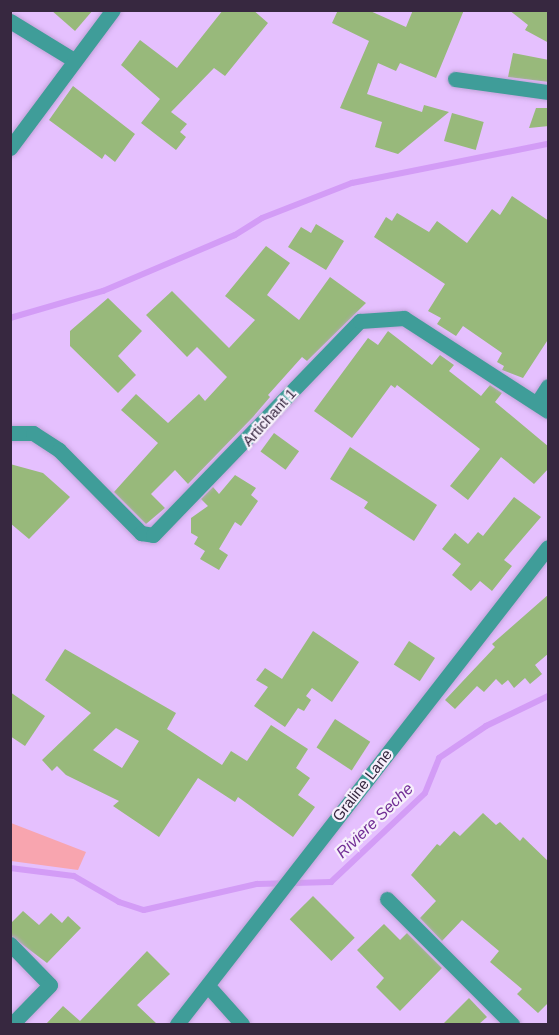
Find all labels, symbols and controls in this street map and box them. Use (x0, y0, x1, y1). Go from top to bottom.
street label: Artichant 1 (238, 384, 300, 450)
street label: Graline Lane (328, 746, 396, 824)
water label: Riviere Seche (333, 779, 417, 863)

